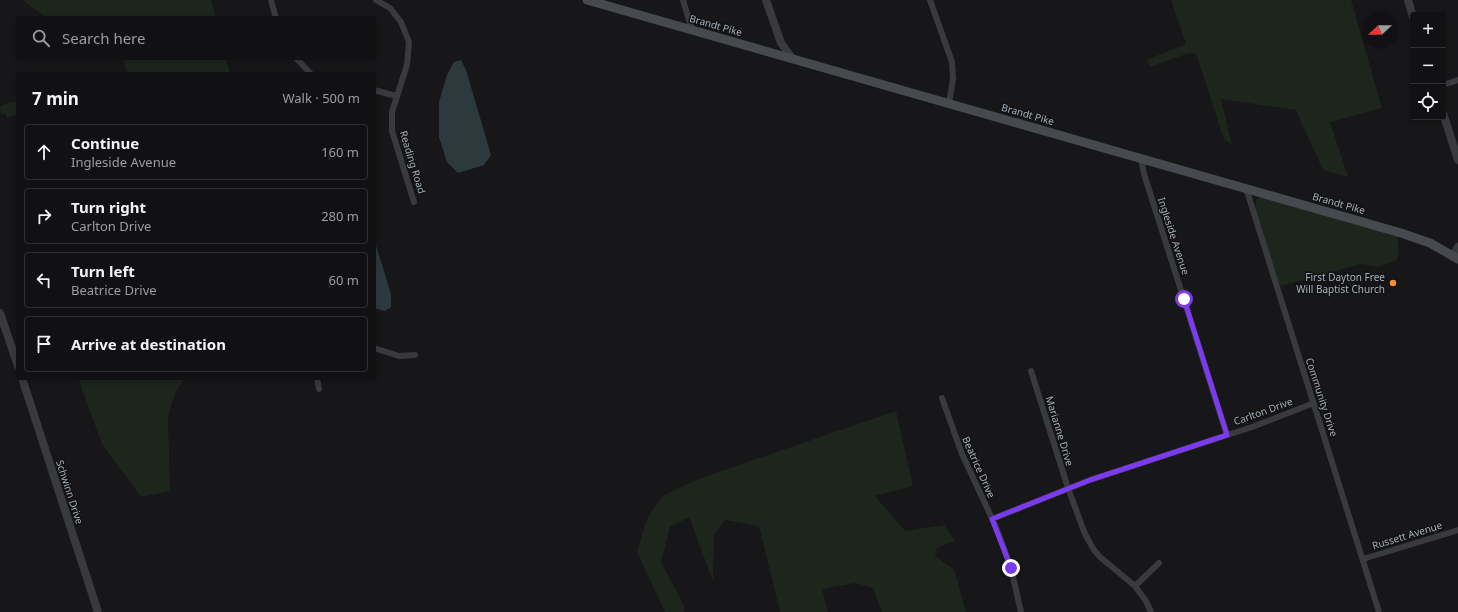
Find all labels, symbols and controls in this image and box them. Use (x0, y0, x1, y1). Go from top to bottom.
street label: Brandt Pike (688, 11, 744, 39)
north arrow (1362, 12, 1398, 48)
map controls (1410, 12, 1446, 120)
button: + (1410, 12, 1446, 48)
search box (16, 16, 376, 60)
icon: search (30, 27, 52, 49)
text: Search here (62, 28, 145, 48)
button: − (1410, 48, 1446, 84)
button: locate (1410, 84, 1446, 120)
text: 7 min (32, 87, 79, 110)
text: Walk · 500 m (282, 89, 360, 107)
street label: Brandt Pike (1000, 100, 1056, 128)
street label: Reading Road (397, 129, 429, 195)
text: Continue (71, 133, 139, 153)
icon: ahead (33, 141, 55, 163)
text: 160 m (321, 143, 359, 161)
text: Ingleside Avenue (71, 153, 176, 171)
street label: Brandt Pike (1311, 189, 1367, 217)
street label: Ingleside Avenue (1155, 195, 1193, 277)
text: Turn right (71, 197, 146, 217)
icon: right (33, 205, 55, 227)
text: 280 m (321, 207, 359, 225)
text: Carlton Drive (71, 217, 151, 235)
text: Turn left (71, 261, 135, 281)
icon: left (33, 269, 55, 291)
place label: First Dayton Free Will Baptist Church (1296, 270, 1385, 296)
text: 60 m (329, 271, 359, 289)
marker: First Dayton Free Will Baptist Church (1388, 278, 1398, 288)
text: Beatrice Drive (71, 281, 157, 299)
route start (1175, 290, 1193, 308)
icon: arrive (33, 333, 55, 355)
text: Arrive at destination (71, 334, 226, 354)
street label: Community Drive (1303, 356, 1341, 439)
street label: Marianne Drive (1043, 394, 1077, 468)
street label: Carlton Drive (1232, 394, 1295, 428)
street label: Beatrice Drive (959, 434, 999, 500)
street label: Schwinn Drive (53, 458, 87, 526)
street label: Russett Avenue (1370, 518, 1444, 552)
route end (1002, 559, 1020, 577)

